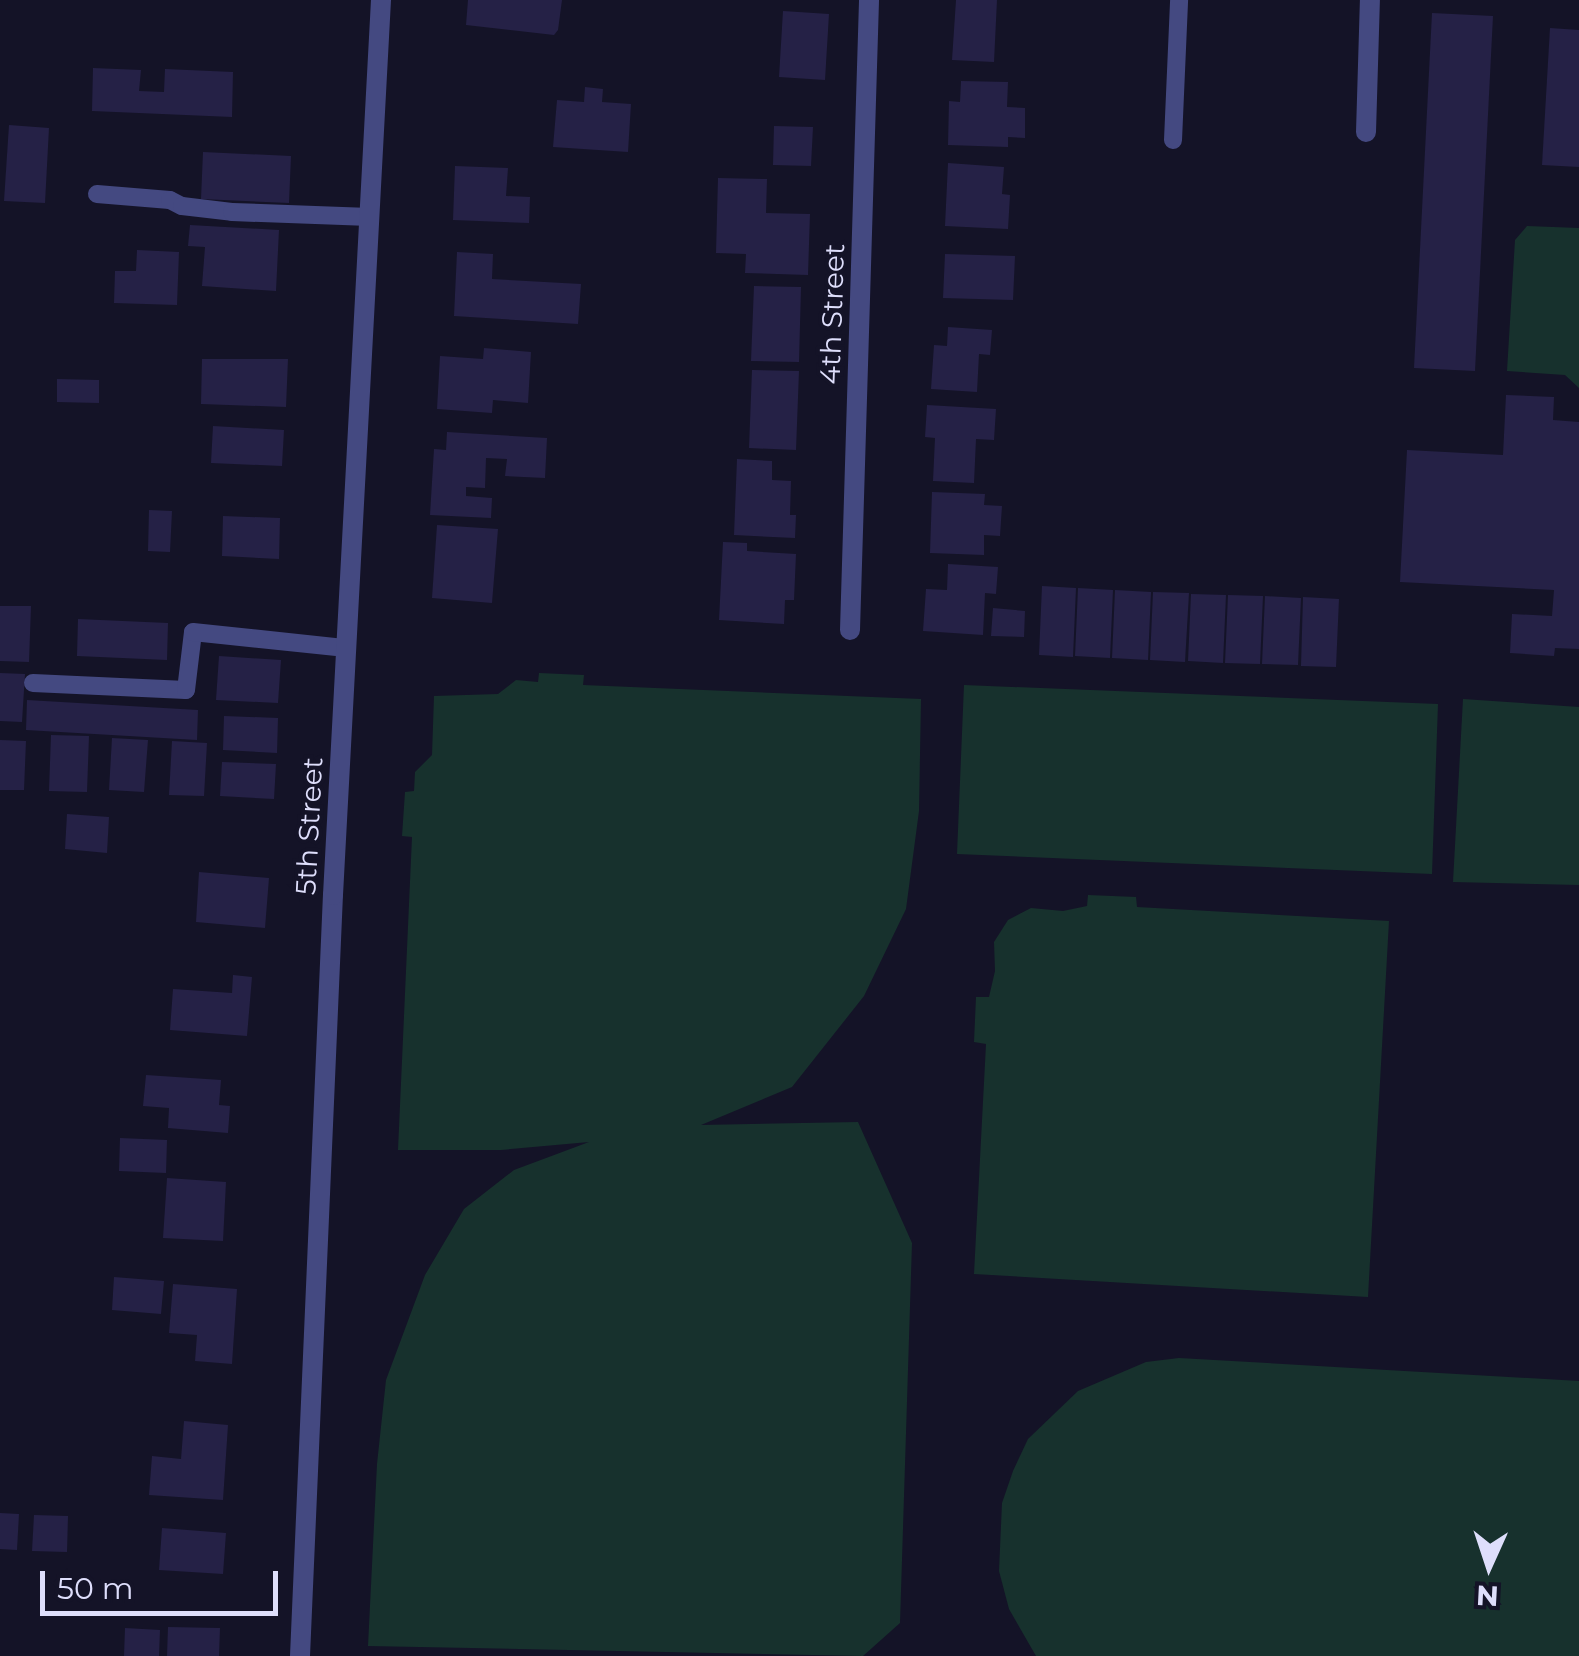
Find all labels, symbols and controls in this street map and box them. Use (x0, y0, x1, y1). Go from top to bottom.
street label: 4th Street (813, 243, 851, 385)
street label: 5th Street (289, 756, 329, 896)
north arrow (1439, 1516, 1539, 1616)
scale bar (45, 1551, 282, 1613)
text: 50 m (57, 1570, 134, 1607)
text: N (1475, 1578, 1500, 1614)

